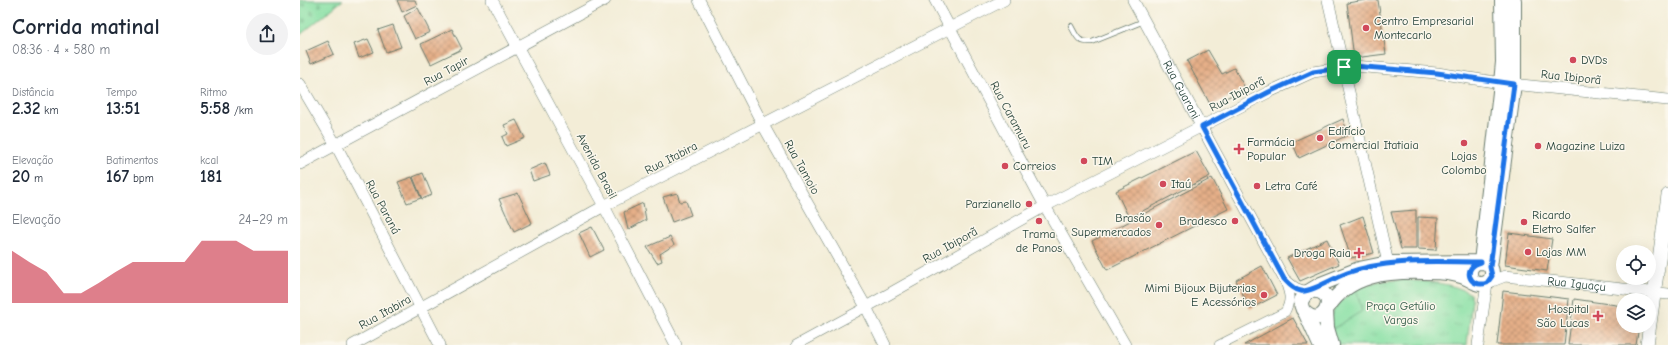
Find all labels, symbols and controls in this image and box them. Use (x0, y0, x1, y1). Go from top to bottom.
button: share (246, 13, 288, 55)
text: Corrida matinal (12, 14, 160, 40)
place label: Centro Empresarial Montecarlo (1374, 14, 1474, 42)
marker: Centro Empresarial Montecarlo (1361, 23, 1371, 33)
text: 08:36 · 4 × 580 m (12, 42, 110, 57)
pin (1327, 50, 1361, 84)
street label: Rua Tapir (421, 53, 471, 89)
place label: DVDs (1581, 53, 1607, 67)
marker: DVDs (1568, 55, 1578, 65)
icon: arrive (1333, 56, 1355, 78)
street label: Rua Guarani (1160, 58, 1203, 121)
street label: Rua Ibiporã (1540, 67, 1602, 87)
street label: Rua Ibiporã (1207, 74, 1267, 114)
street label: Rua Caramuru (987, 79, 1035, 151)
text: Distância (12, 86, 54, 99)
text: Tempo (106, 86, 137, 99)
text: Ritmo (200, 86, 227, 99)
text: 2.32 (12, 99, 40, 118)
text: 13:51 (106, 99, 140, 118)
text: 5:58 (200, 99, 230, 118)
text: km (40, 104, 59, 117)
text: /km (230, 104, 253, 117)
place label: Edifício Comercial Itatiaia (1328, 124, 1419, 152)
street label: Avenida Brasil (574, 131, 620, 201)
marker: Edifício Comercial Itatiaia (1315, 133, 1325, 143)
place label: Farmácia Popular (1247, 135, 1295, 163)
street label: Rua Tamoio (781, 137, 823, 197)
marker: Lojas Colombo (1459, 138, 1469, 148)
street label: Rua Itabira (642, 139, 700, 177)
place label: Magazine Luiza (1546, 139, 1625, 153)
marker: Magazine Luiza (1533, 141, 1543, 151)
marker: Farmácia Popular (1234, 144, 1244, 154)
place label: Lojas Colombo (1441, 149, 1487, 177)
text: Elevação (12, 154, 53, 167)
text: Batimentos (106, 154, 158, 167)
text: kcal (200, 154, 218, 167)
place label: TIM (1092, 154, 1113, 168)
marker: TIM (1079, 156, 1089, 166)
place label: Correios (1013, 159, 1056, 173)
marker: Correios (1000, 161, 1010, 171)
text: 20 (12, 167, 30, 186)
text: 167 (106, 167, 129, 186)
text: 181 (200, 167, 222, 186)
text: m (30, 172, 43, 185)
text: bpm (129, 172, 154, 185)
street label: Rua Paraná (363, 177, 403, 237)
place label: Itaú (1171, 177, 1191, 191)
marker: Itaú (1158, 179, 1168, 189)
place label: Letra Café (1265, 179, 1318, 193)
marker: Letra Café (1252, 181, 1262, 191)
place label: Parzianello (965, 197, 1021, 211)
marker: Parzianello (1024, 199, 1034, 209)
place label: Ricardo Eletro Salfer (1532, 208, 1596, 236)
place label: Brasão Supermercados (1071, 211, 1151, 239)
text: Elevação (12, 212, 61, 227)
text: 24–29 m (238, 212, 288, 227)
place label: Bradesco (1179, 214, 1227, 228)
marker: Trama de Panos (1034, 216, 1044, 226)
marker: Bradesco (1230, 216, 1240, 226)
marker: Ricardo Eletro Salfer (1519, 217, 1529, 227)
marker: Brasão Supermercados (1154, 220, 1164, 230)
street label: Rua Ibiporã (920, 224, 980, 266)
place label: Trama de Panos (1016, 227, 1062, 255)
place label: Lojas MM (1536, 245, 1586, 259)
map controls (1616, 245, 1656, 333)
button: locate (1616, 245, 1656, 285)
place label: Droga Raia (1294, 246, 1351, 260)
marker: Lojas MM (1523, 247, 1533, 257)
marker: Droga Raia (1354, 248, 1364, 258)
street label: Rua Iguaçu (1547, 274, 1607, 294)
place label: Mimi Bijoux Bijuterias E Acessórios (1145, 281, 1256, 309)
marker: Mimi Bijoux Bijuterias E Acessórios (1259, 290, 1269, 300)
street label: Rua Itabira (357, 292, 413, 332)
button: layers (1616, 293, 1656, 333)
park label: Praça Getúlio Vargas (1366, 299, 1436, 327)
place label: Hospital São Lucas (1537, 302, 1589, 330)
marker: Hospital São Lucas (1592, 310, 1604, 322)

